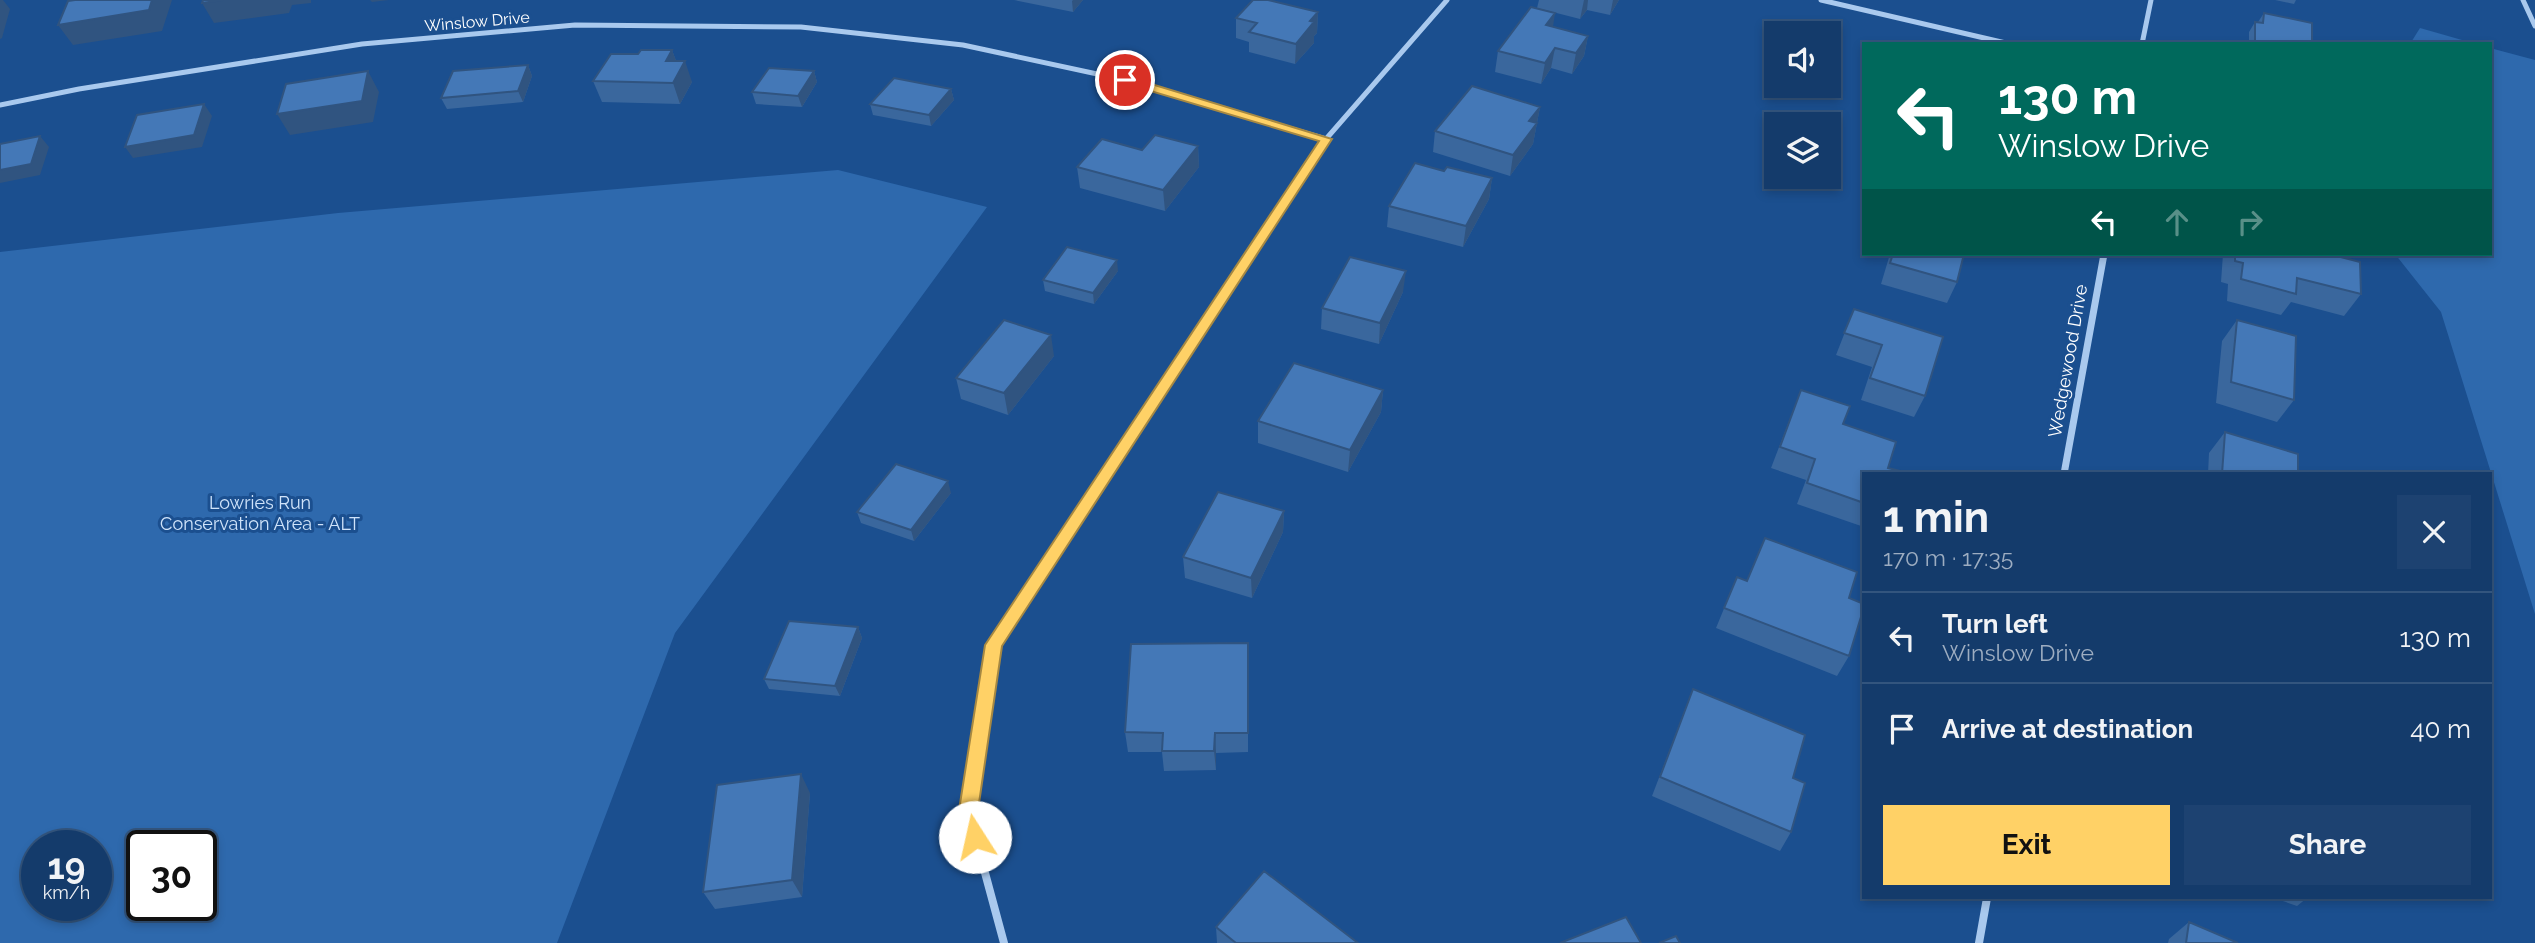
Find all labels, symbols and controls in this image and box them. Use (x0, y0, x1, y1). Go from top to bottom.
street label: Winslow Drive (424, 7, 531, 36)
map controls (1764, 21, 1841, 189)
button: sound (1764, 21, 1841, 98)
pin (1095, 50, 1155, 110)
icon: arrive (1106, 61, 1144, 99)
text: 130 m (1998, 68, 2137, 125)
icon: left (1883, 70, 1974, 161)
button: layers (1764, 112, 1841, 189)
text: Winslow Drive (1998, 127, 2209, 164)
icon: left (2085, 203, 2123, 241)
icon: ahead (2158, 203, 2196, 241)
icon: right (2231, 203, 2269, 241)
street label: Wedgewood Drive (2044, 282, 2091, 439)
park label: Lowries Run Conservation Area - ALT (160, 492, 360, 534)
text: 1 min (1883, 493, 1989, 542)
button: close (2397, 495, 2471, 569)
text: 170 m · 17:35 (1883, 544, 2013, 571)
text: Turn left (1942, 609, 2048, 639)
icon: left (1883, 619, 1921, 657)
text: 130 m (2400, 623, 2471, 653)
text: Winslow Drive (1942, 639, 2094, 666)
icon: arrive (1883, 710, 1921, 748)
text: Arrive at destination (1942, 714, 2193, 744)
text: 40 m (2410, 714, 2471, 744)
position arrow (938, 800, 1012, 874)
button: Exit (1883, 805, 2170, 885)
button: Share (2184, 805, 2471, 885)
speed limit sign: 30 (126, 830, 217, 921)
text: 19 (48, 846, 85, 887)
text: km/h (43, 882, 90, 903)

